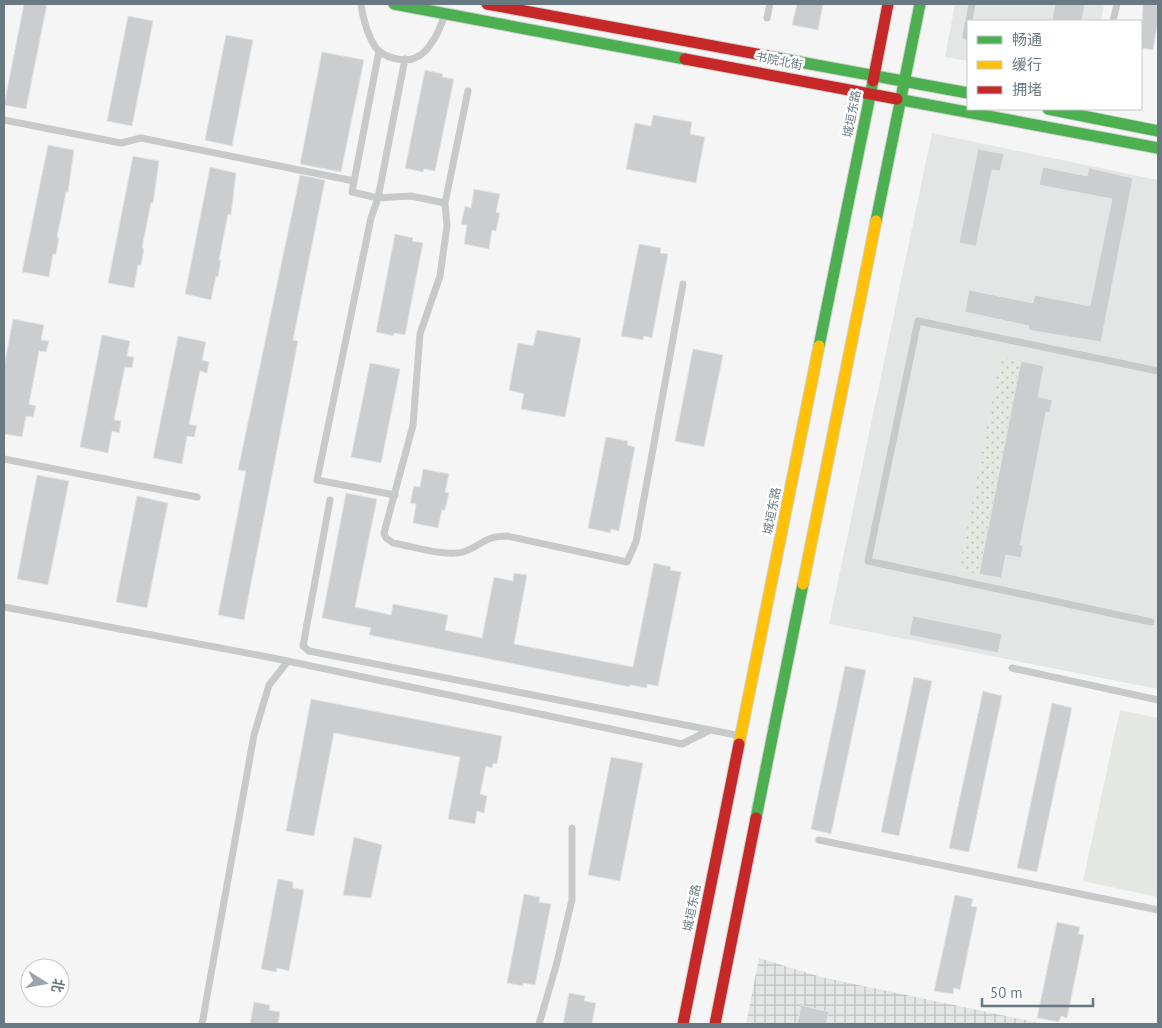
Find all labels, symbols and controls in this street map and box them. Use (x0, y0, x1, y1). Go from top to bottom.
legend (967, 20, 1142, 110)
text: 畅通 (1012, 30, 1042, 49)
street label: 书院北街 (754, 49, 804, 72)
text: 缓行 (1012, 55, 1042, 74)
text: 拥堵 (1012, 80, 1042, 99)
street label: 城垣东路 (840, 89, 863, 139)
street label: 城垣东路 (760, 486, 783, 536)
street label: 城垣东路 (680, 883, 703, 933)
north arrow (20, 958, 70, 1008)
scale bar (982, 976, 1093, 1008)
text: 北 (48, 977, 68, 994)
text: 50 m (990, 983, 1023, 1002)

